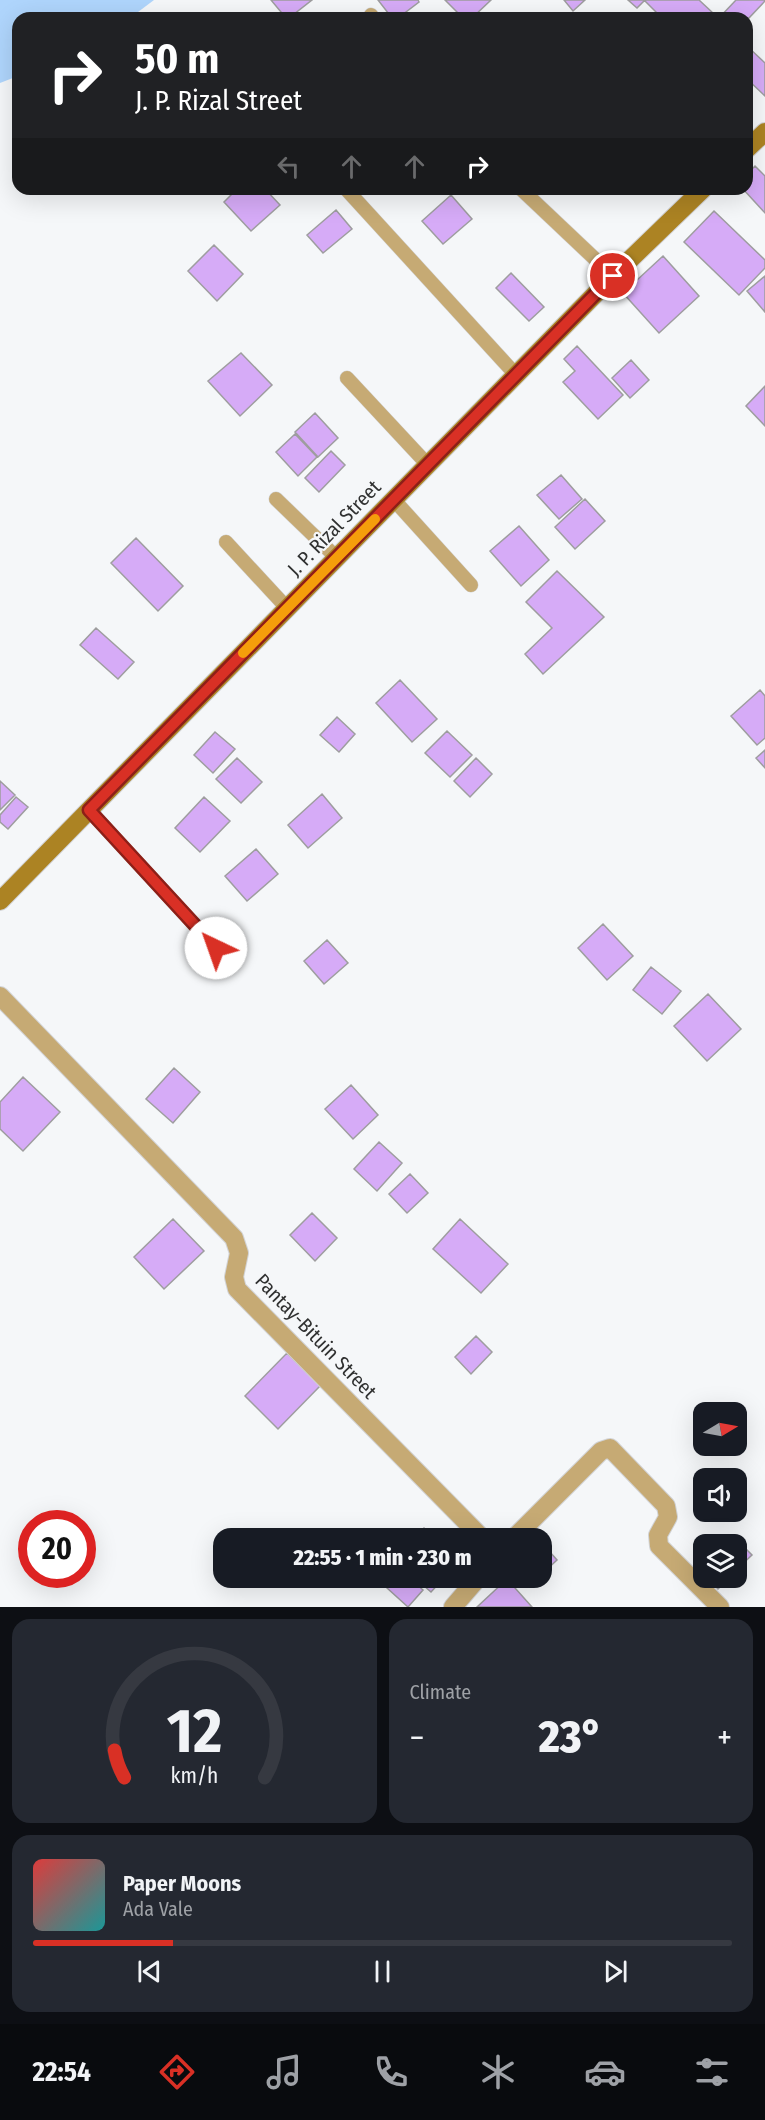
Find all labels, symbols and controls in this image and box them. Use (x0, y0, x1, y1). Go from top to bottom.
text: 50 m (135, 34, 219, 84)
icon: right (36, 36, 114, 114)
text: J. P. Rizal Street (135, 85, 302, 117)
icon: left (272, 150, 305, 183)
icon: ahead (335, 150, 368, 183)
icon: ahead (398, 150, 431, 183)
icon: right (461, 150, 494, 183)
pin (587, 250, 638, 301)
icon: arrive (596, 259, 629, 292)
street label: J. P. Rizal Street (282, 475, 386, 581)
position arrow (184, 916, 248, 980)
street label: Pantay-Bituin Street (250, 1269, 382, 1404)
north arrow (693, 1402, 747, 1456)
map controls (693, 1402, 747, 1588)
button: sound (693, 1468, 747, 1522)
speed limit sign: 20 (18, 1510, 96, 1588)
button: layers (693, 1534, 747, 1588)
text: 22:55 · 1 min · 230 m (294, 1544, 471, 1571)
text: Climate (410, 1680, 471, 1704)
text: 12 (167, 1694, 222, 1769)
text: 23° (539, 1710, 603, 1764)
text: − (410, 1718, 424, 1758)
text: + (717, 1718, 732, 1758)
text: km/h (170, 1763, 218, 1789)
text: Paper Moons (123, 1870, 241, 1897)
text: Ada Vale (123, 1897, 193, 1921)
icon: previous (133, 1955, 166, 1988)
icon: pause (366, 1955, 399, 1988)
icon: next (599, 1955, 632, 1988)
icon: directions (156, 2051, 198, 2093)
icon: music (263, 2051, 305, 2093)
icon: phone (370, 2051, 412, 2093)
icon: climate (477, 2051, 519, 2093)
icon: car (584, 2051, 626, 2093)
icon: filters (691, 2051, 733, 2093)
text: 22:54 (32, 2056, 91, 2088)

